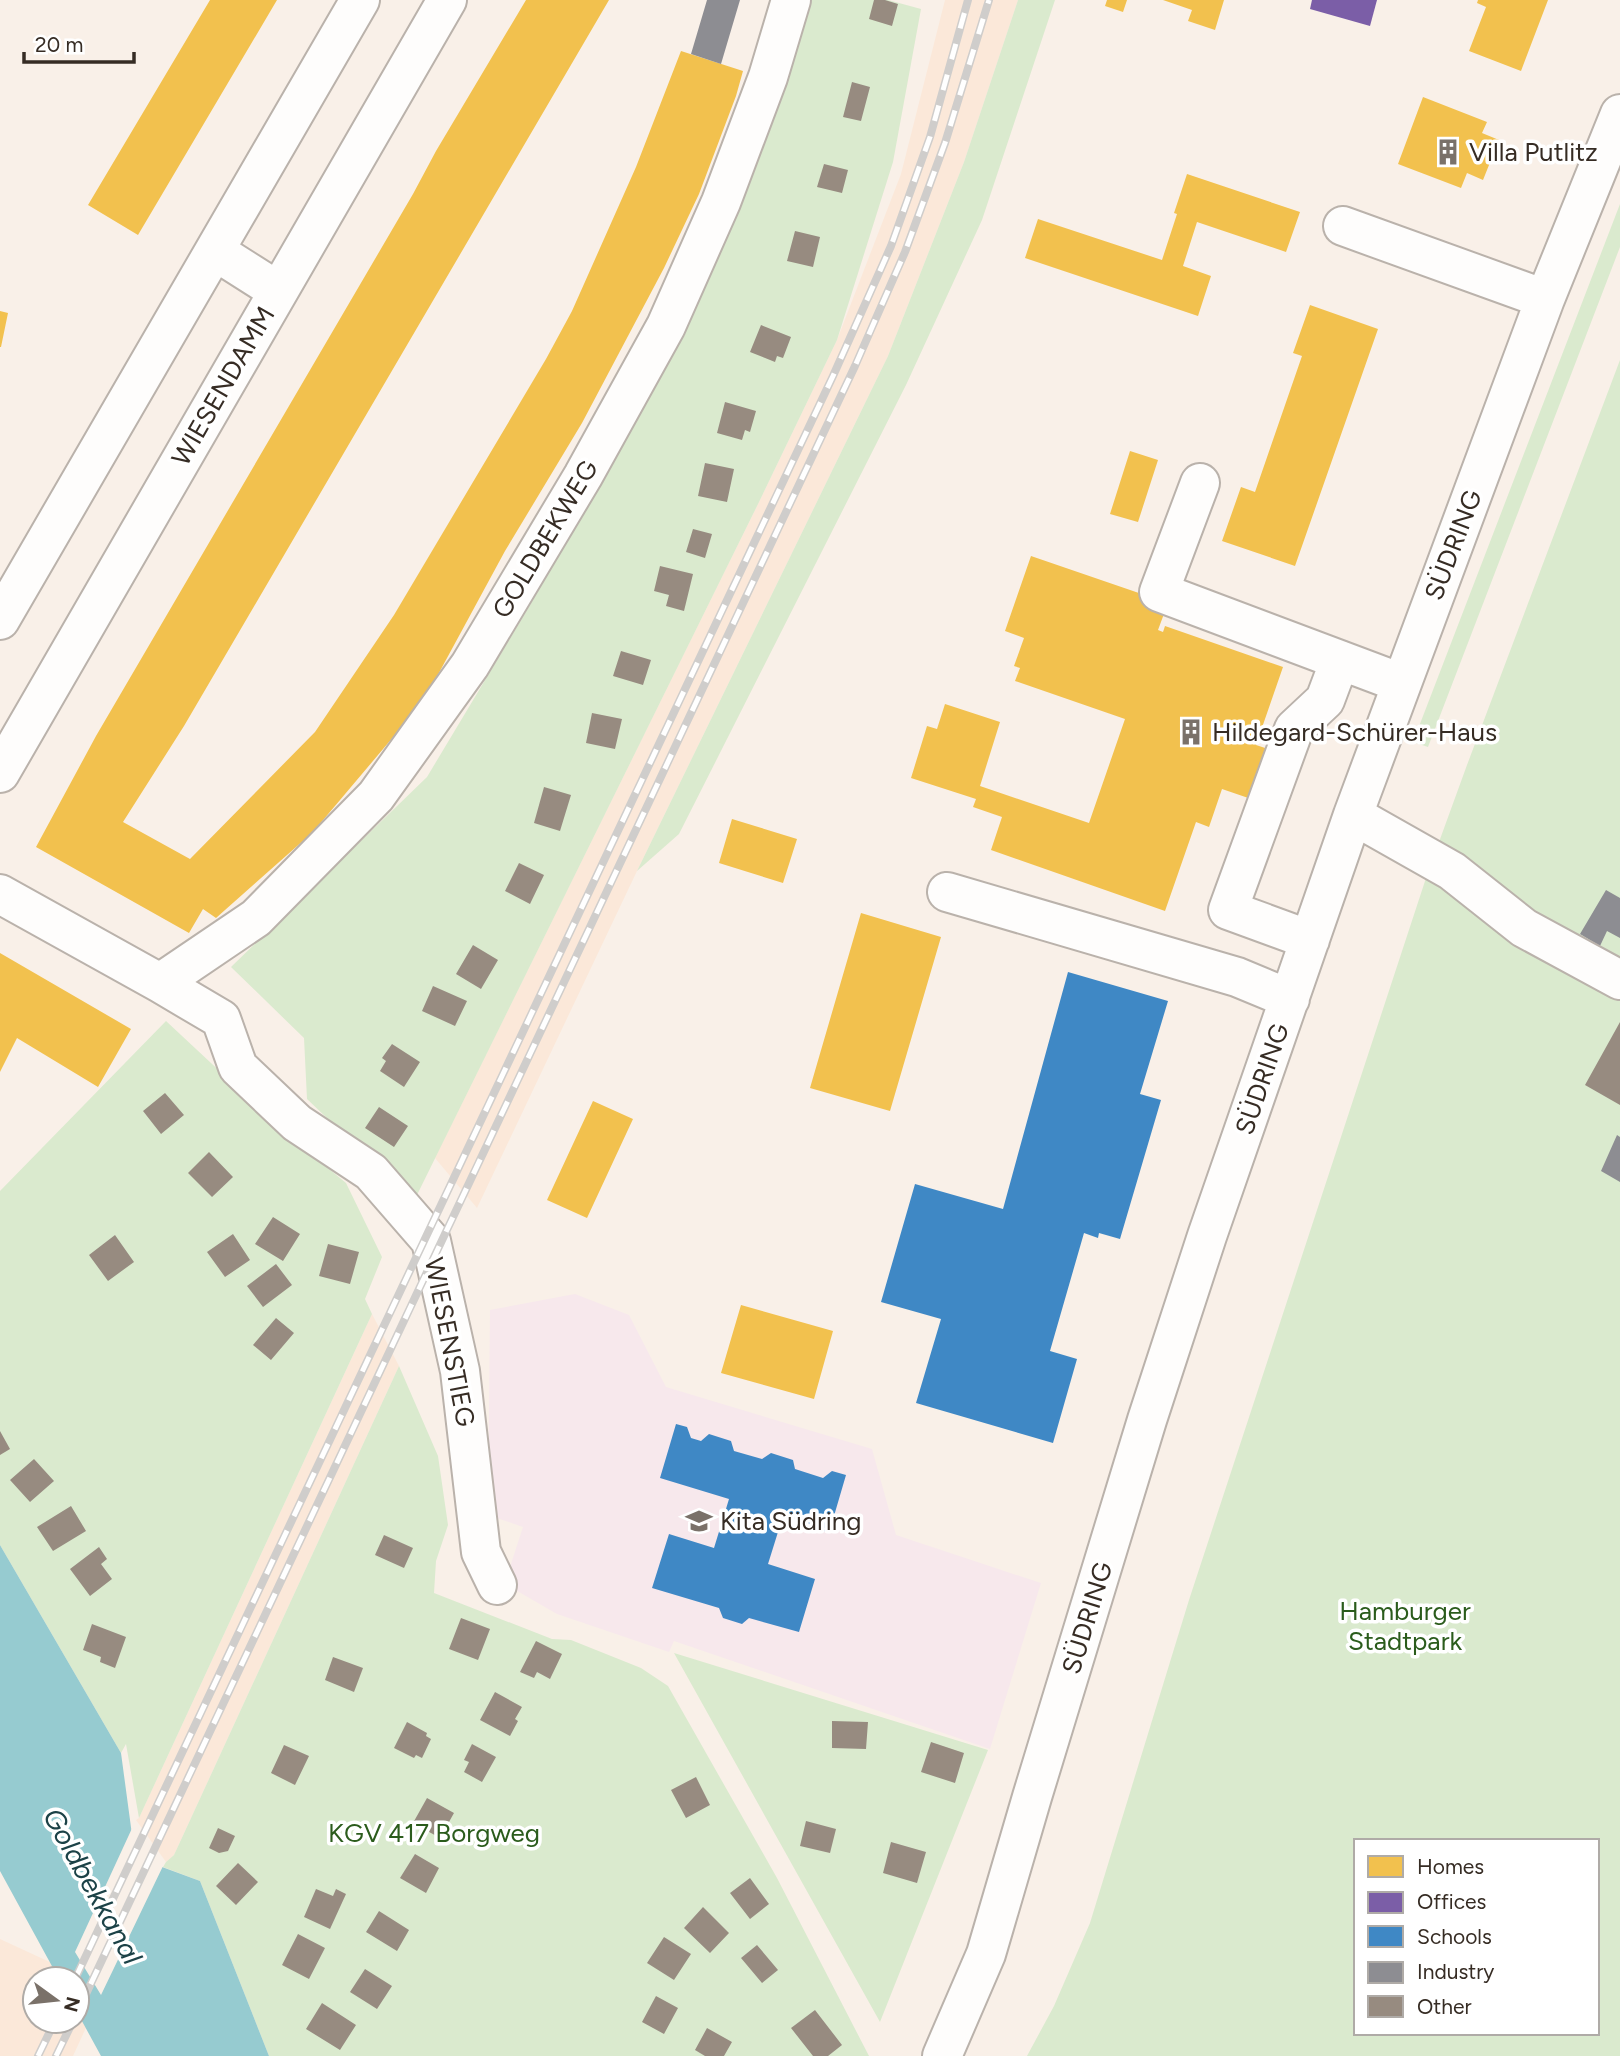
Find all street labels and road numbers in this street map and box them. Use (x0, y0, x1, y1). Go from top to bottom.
street label: WIESENDAMM (165, 301, 281, 471)
street label: GOLDBEKWEG (485, 454, 605, 624)
street label: SÜDRING (1417, 485, 1489, 605)
street label: SÜDRING (1228, 1019, 1296, 1139)
street label: WIESENSTIEG (418, 1255, 482, 1429)
street label: SÜDRING (1055, 1558, 1119, 1678)

